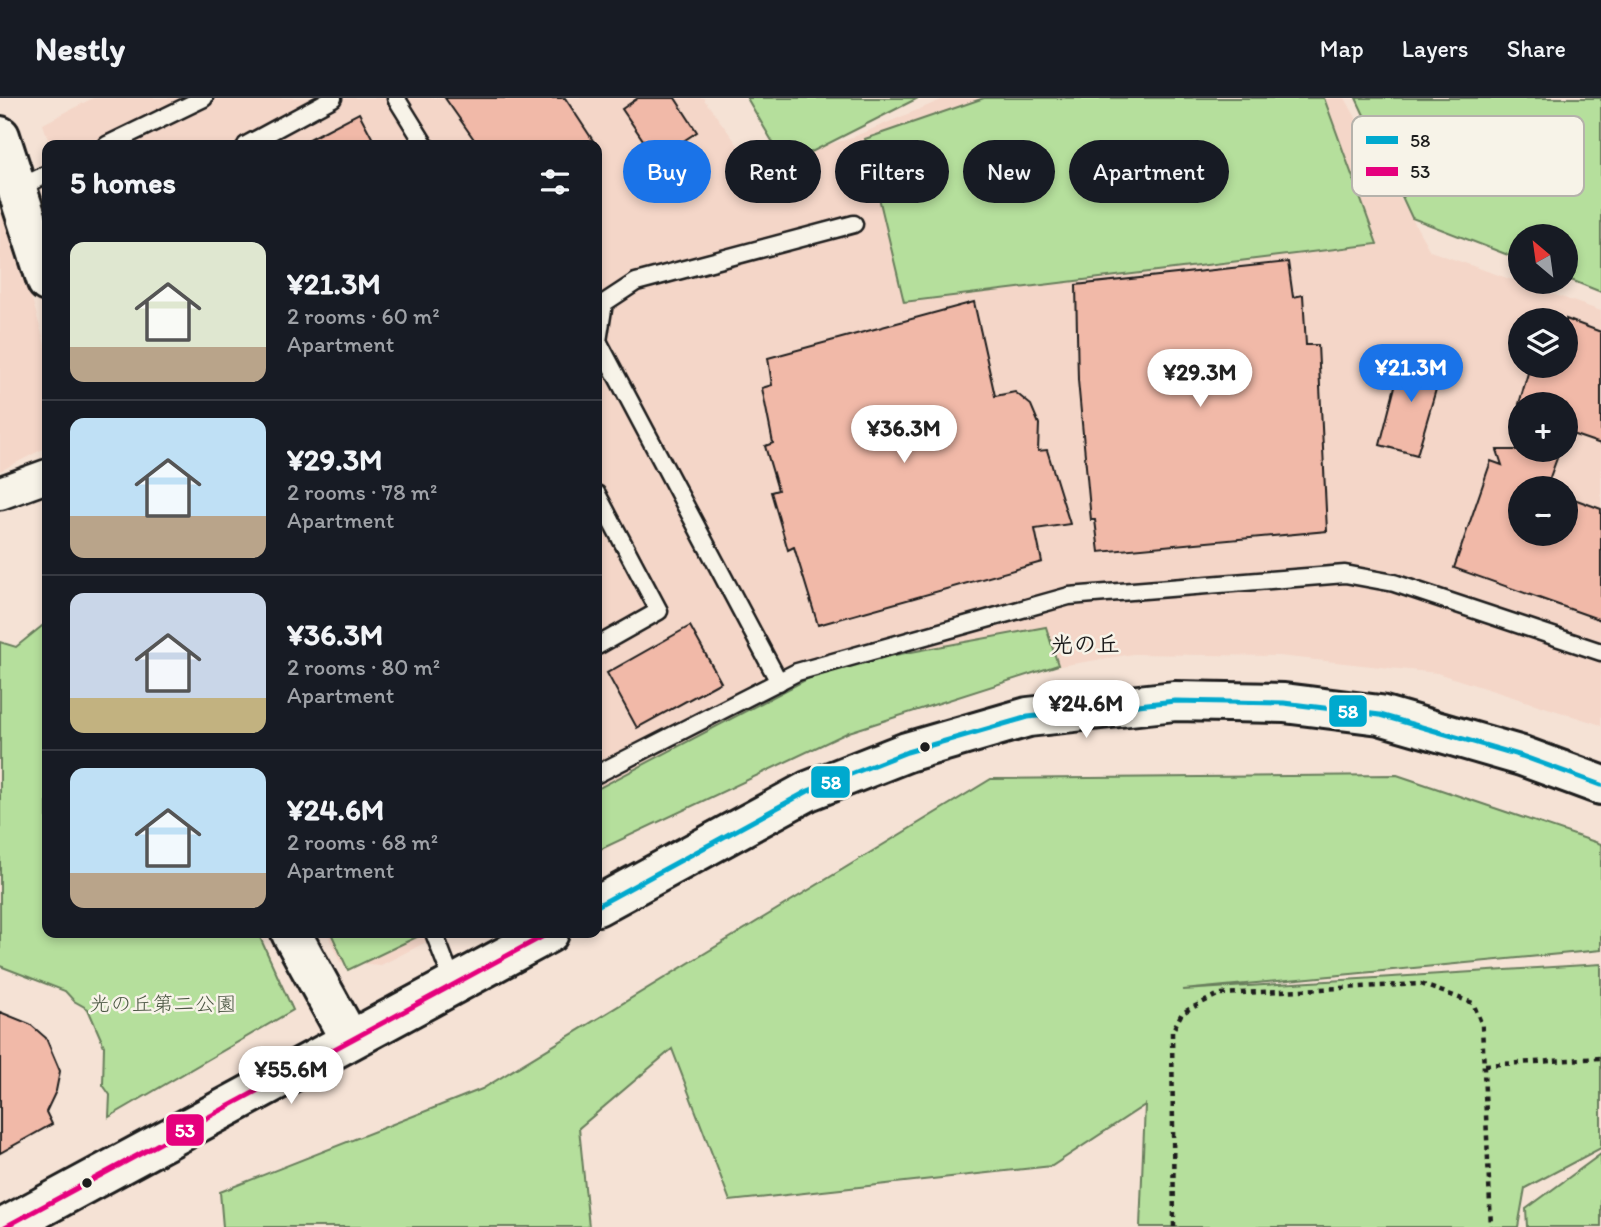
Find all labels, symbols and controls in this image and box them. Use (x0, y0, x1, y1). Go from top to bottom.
text: Nestly (35, 29, 125, 68)
text: Map (1320, 34, 1364, 63)
text: Layers (1402, 34, 1469, 63)
text: Share (1507, 34, 1566, 63)
legend (1352, 116, 1584, 196)
text: 58 (1410, 129, 1430, 152)
chip: Buy (623, 140, 711, 203)
chip: Rent (725, 140, 821, 203)
chip: Filters (835, 140, 949, 203)
chip: New (963, 140, 1055, 203)
chip: Apartment (1069, 140, 1229, 203)
text: 53 (1410, 160, 1430, 183)
icon: filters (536, 163, 574, 201)
text: 5 homes (70, 164, 176, 201)
north arrow (1508, 224, 1578, 294)
map controls (1508, 224, 1578, 546)
text: ¥21.3M (287, 265, 381, 302)
icon: home (126, 270, 210, 354)
text: 2 rooms · 60 m² (287, 302, 440, 330)
button: layers (1508, 308, 1578, 378)
text: Apartment (287, 330, 394, 358)
pin: ¥21.3M (1354, 344, 1468, 404)
pin: ¥29.3M (1143, 350, 1257, 409)
text: ¥21.3M (1375, 353, 1447, 381)
text: ¥29.3M (1163, 358, 1237, 386)
button: + (1508, 392, 1578, 462)
pin: ¥36.3M (847, 406, 961, 465)
text: ¥36.3M (867, 414, 941, 442)
text: ¥29.3M (287, 441, 383, 478)
icon: home (126, 446, 210, 530)
button: − (1508, 476, 1578, 546)
text: 2 rooms · 78 m² (287, 478, 437, 506)
text: Apartment (287, 506, 394, 534)
text: ¥36.3M (287, 616, 383, 653)
icon: home (126, 621, 210, 705)
district label: 光の丘 (1051, 630, 1120, 658)
text: 2 rooms · 80 m² (287, 653, 440, 681)
pin: ¥24.6M (1029, 680, 1143, 740)
text: Apartment (287, 681, 394, 709)
text: ¥24.6M (1049, 689, 1123, 717)
line badge: 58 (1328, 694, 1368, 728)
text: 58 (1338, 700, 1359, 723)
unlabelled marker (918, 740, 932, 754)
line badge: 58 (810, 765, 851, 799)
text: 58 (821, 771, 842, 794)
text: ¥24.6M (287, 791, 384, 828)
icon: home (126, 796, 210, 880)
text: 2 rooms · 68 m² (287, 828, 438, 856)
text: Apartment (287, 856, 394, 884)
park label: 光の丘第二公園 (90, 991, 237, 1016)
pin: ¥55.6M (234, 1046, 348, 1106)
text: ¥55.6M (255, 1055, 327, 1083)
line badge: 53 (165, 1113, 205, 1147)
text: 53 (175, 1119, 195, 1142)
unlabelled marker (80, 1176, 94, 1190)

